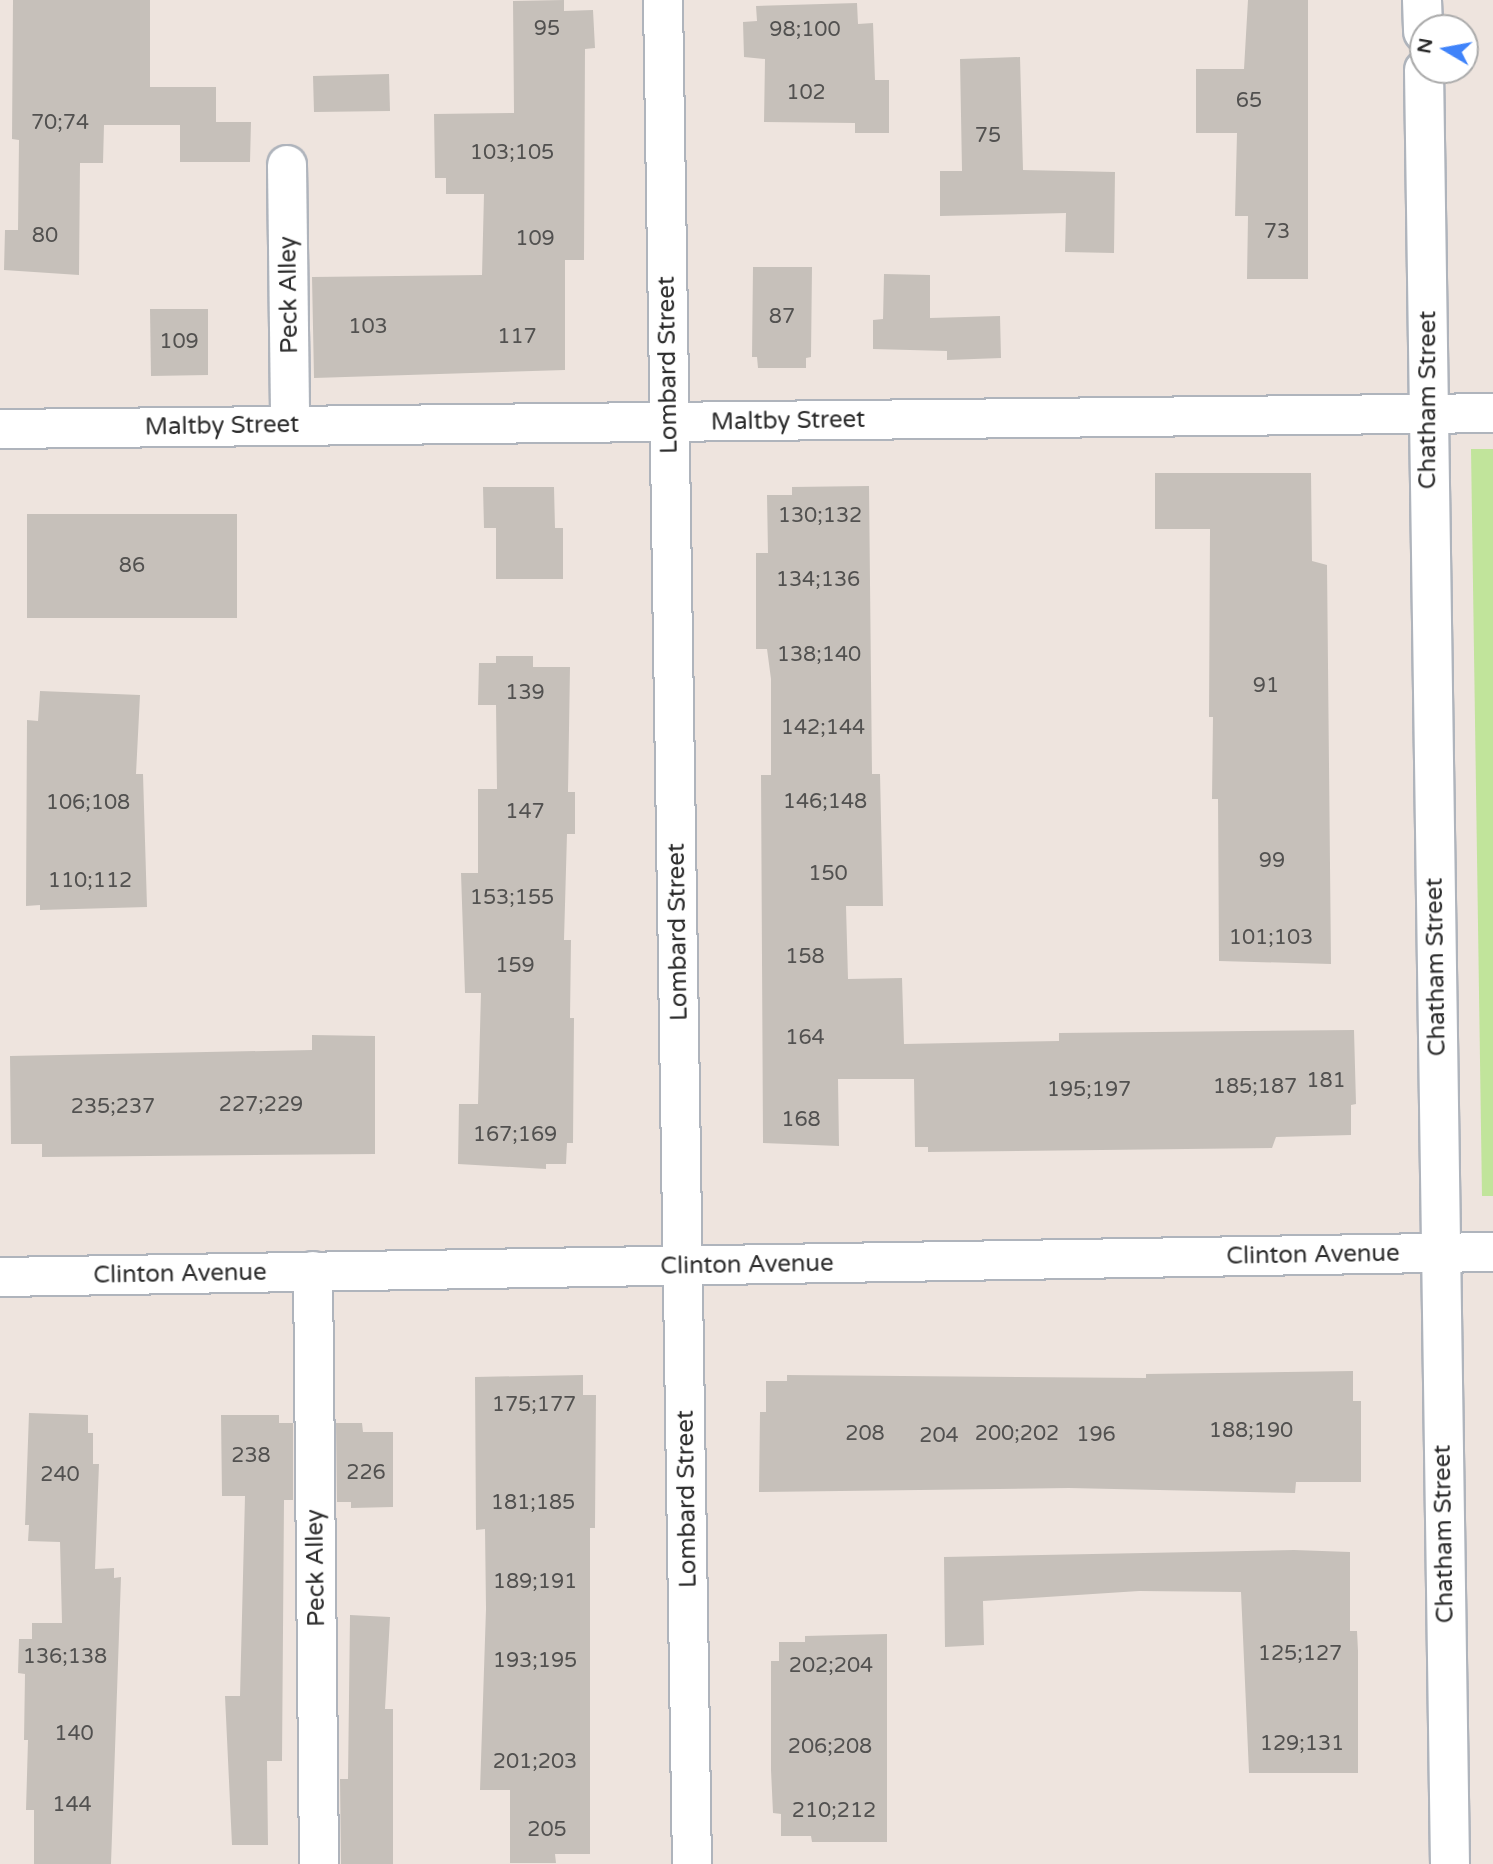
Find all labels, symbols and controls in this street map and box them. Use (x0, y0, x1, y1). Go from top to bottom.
north arrow (1409, 14, 1479, 84)
house number: 95 (534, 16, 560, 42)
house number: 98;100 (769, 17, 841, 43)
text: N (1413, 36, 1437, 55)
house number: 102 (786, 80, 826, 106)
house number: 65 (1236, 88, 1262, 114)
house number: 70;74 (31, 110, 89, 136)
house number: 75 (975, 123, 1001, 149)
house number: 103;105 (470, 140, 554, 166)
house number: 73 (1264, 219, 1290, 245)
house number: 80 (32, 223, 58, 249)
house number: 109 (515, 226, 555, 252)
street label: Peck Alley (274, 236, 304, 354)
street label: Lombard Street (652, 276, 684, 454)
house number: 87 (769, 304, 795, 330)
street label: Chatham Street (1414, 311, 1442, 489)
house number: 103 (348, 314, 388, 340)
house number: 117 (497, 324, 537, 350)
house number: 109 (159, 329, 199, 355)
street label: Maltby Street (711, 405, 865, 437)
street label: Maltby Street (145, 410, 299, 442)
house number: 130;132 (778, 503, 862, 529)
house number: 86 (119, 553, 145, 579)
house number: 134;136 (776, 567, 860, 593)
house number: 138;140 (777, 642, 861, 668)
house number: 91 (1253, 673, 1279, 699)
house number: 139 (505, 680, 545, 706)
house number: 142;144 (781, 715, 865, 741)
house number: 146;148 (783, 789, 867, 815)
house number: 106;108 (46, 790, 130, 816)
house number: 147 (505, 799, 545, 825)
street label: Lombard Street (662, 843, 694, 1021)
house number: 99 (1259, 848, 1285, 874)
house number: 150 (808, 861, 848, 887)
house number: 110;112 (48, 868, 132, 894)
street label: Chatham Street (1420, 877, 1452, 1057)
house number: 153;155 (470, 885, 554, 911)
house number: 101;103 (1229, 925, 1313, 951)
house number: 158 (785, 944, 825, 970)
house number: 159 (495, 953, 535, 979)
house number: 164 (785, 1025, 825, 1051)
house number: 181 (1306, 1068, 1346, 1094)
house number: 185;187 (1213, 1074, 1297, 1100)
house number: 195;197 (1047, 1077, 1131, 1103)
house number: 227;229 (219, 1092, 303, 1118)
house number: 235;237 (71, 1094, 155, 1120)
house number: 168 (781, 1107, 821, 1133)
house number: 167;169 (473, 1122, 557, 1148)
street label: Clinton Avenue (1226, 1239, 1400, 1271)
street label: Clinton Avenue (660, 1249, 834, 1281)
street label: Clinton Avenue (93, 1258, 267, 1290)
house number: 175;177 (492, 1392, 576, 1418)
street label: Lombard Street (671, 1410, 703, 1588)
house number: 188;190 (1209, 1418, 1293, 1444)
house number: 208 (845, 1421, 885, 1447)
house number: 200;202 (975, 1421, 1059, 1447)
house number: 196 (1076, 1422, 1116, 1448)
house number: 204 (919, 1423, 959, 1449)
house number: 238 (231, 1443, 271, 1469)
street label: Chatham Street (1428, 1444, 1460, 1624)
house number: 226 (346, 1460, 386, 1486)
house number: 240 (40, 1462, 80, 1488)
house number: 181;185 (491, 1490, 575, 1516)
street label: Peck Alley (301, 1509, 331, 1627)
house number: 189;191 (493, 1569, 577, 1595)
house number: 125;127 (1258, 1641, 1342, 1667)
house number: 136;138 (23, 1644, 107, 1670)
house number: 193;195 (493, 1648, 577, 1674)
house number: 202;204 (789, 1653, 873, 1679)
house number: 140 (54, 1721, 94, 1747)
house number: 129;131 (1260, 1731, 1344, 1757)
house number: 206;208 (788, 1734, 872, 1760)
house number: 201;203 (493, 1749, 577, 1775)
house number: 144 (52, 1792, 92, 1818)
house number: 210;212 (792, 1798, 876, 1824)
house number: 205 (527, 1817, 567, 1843)

